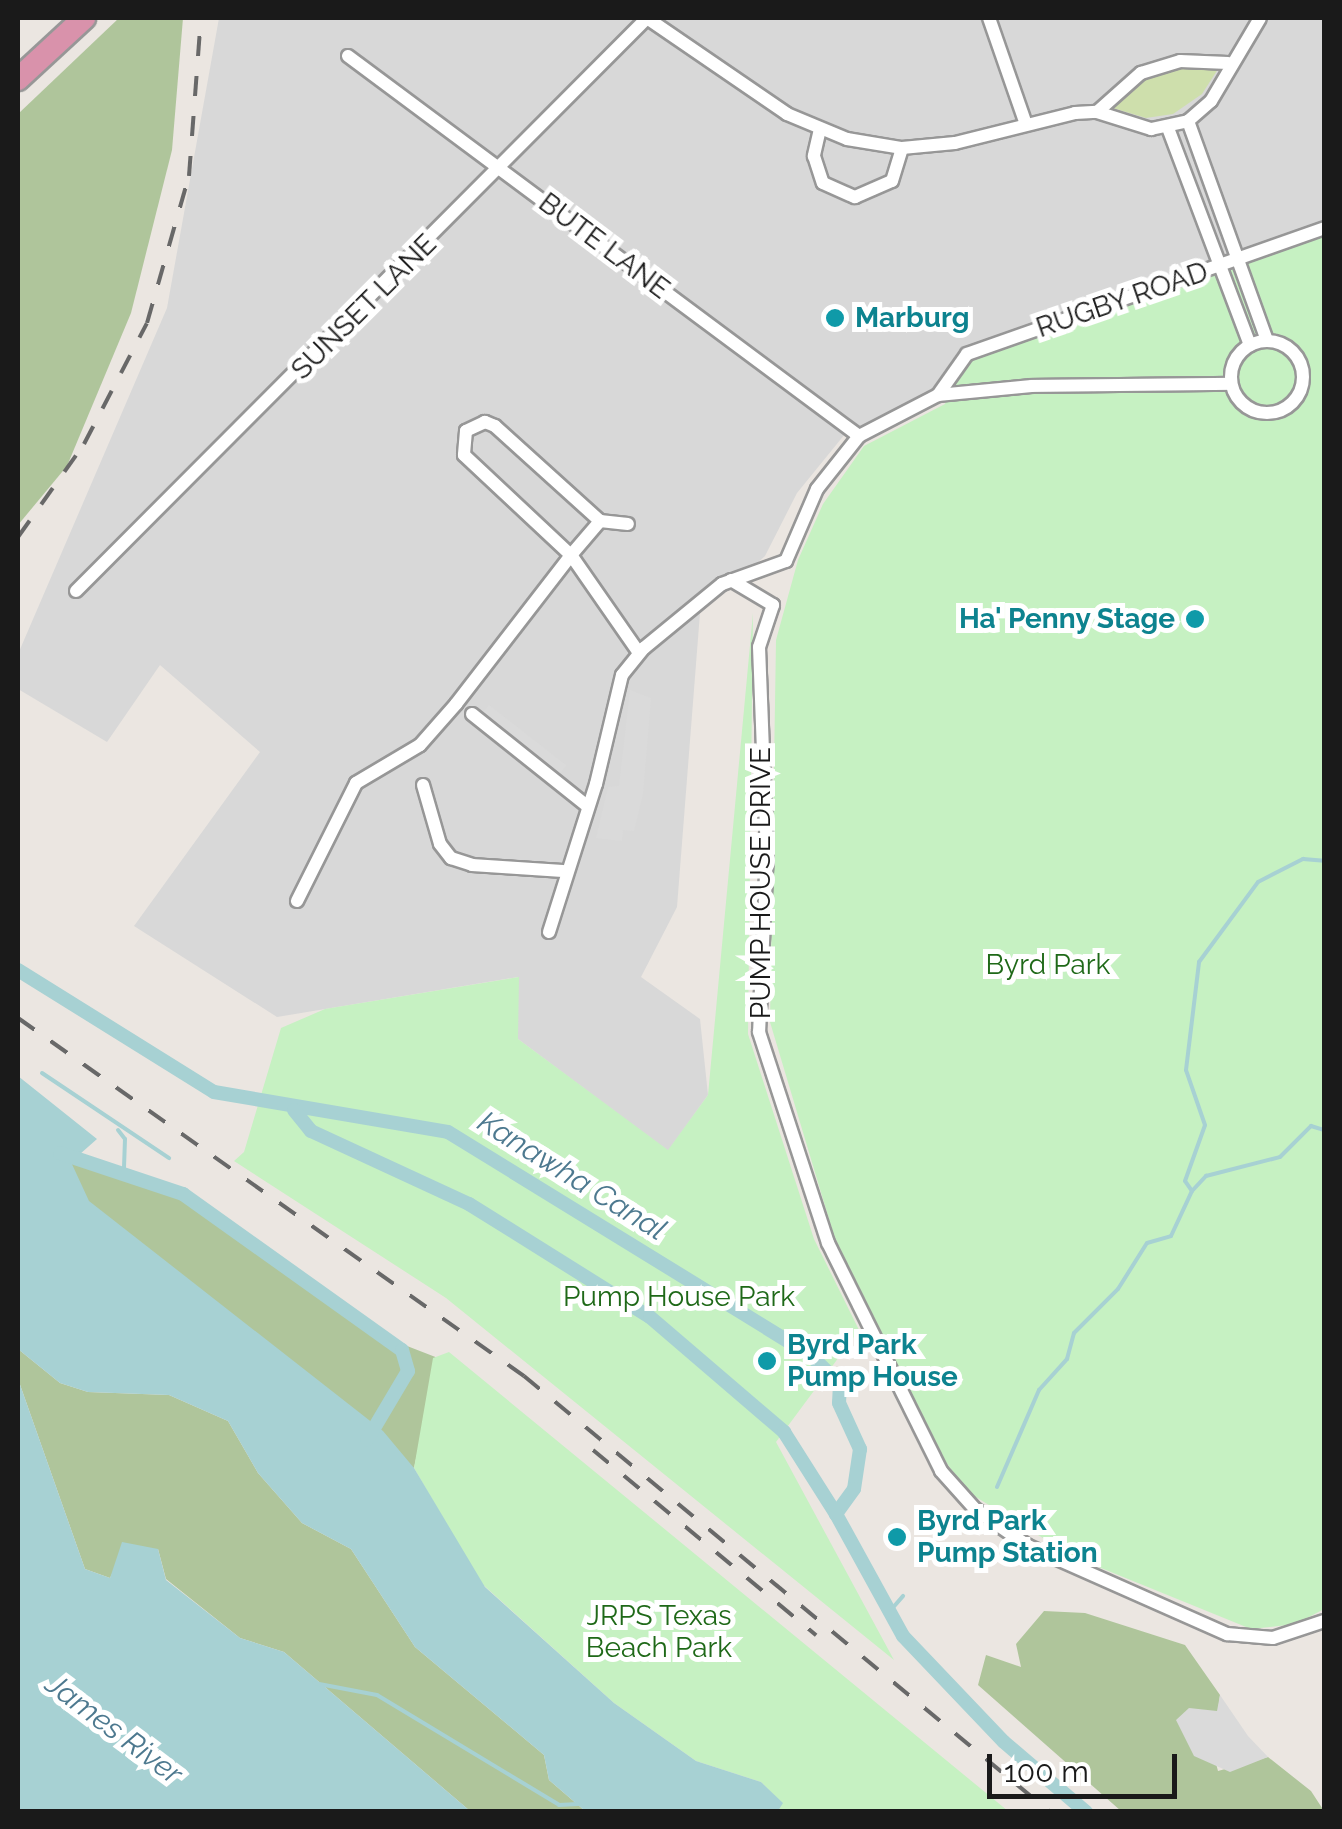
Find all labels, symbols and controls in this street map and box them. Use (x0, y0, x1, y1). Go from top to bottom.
street label: BUTE LANE (532, 186, 676, 306)
street label: SUNSET LANE (284, 227, 444, 387)
street label: RUGBY ROAD (1031, 255, 1213, 345)
place label: Marburg (855, 301, 969, 335)
marker: Marburg (824, 307, 846, 329)
place label: Ha' Penny Stage (958, 602, 1175, 636)
marker: Ha' Penny Stage (1184, 608, 1206, 630)
street label: PUMP HOUSE DRIVE (744, 747, 778, 1019)
park label: Byrd Park (986, 948, 1110, 982)
water label: Kanawha Canal (471, 1104, 673, 1248)
park label: Pump House Park (563, 1280, 795, 1314)
place label: Byrd Park Pump House (787, 1328, 958, 1394)
marker: Byrd Park Pump House (756, 1350, 778, 1372)
place label: Byrd Park Pump Station (917, 1504, 1098, 1570)
marker: Byrd Park Pump Station (886, 1526, 908, 1548)
park label: JRPS Texas Beach Park (586, 1599, 732, 1665)
water label: James River (39, 1666, 189, 1792)
scale bar (992, 1734, 1182, 1796)
text: 100 m (1004, 1754, 1089, 1789)

